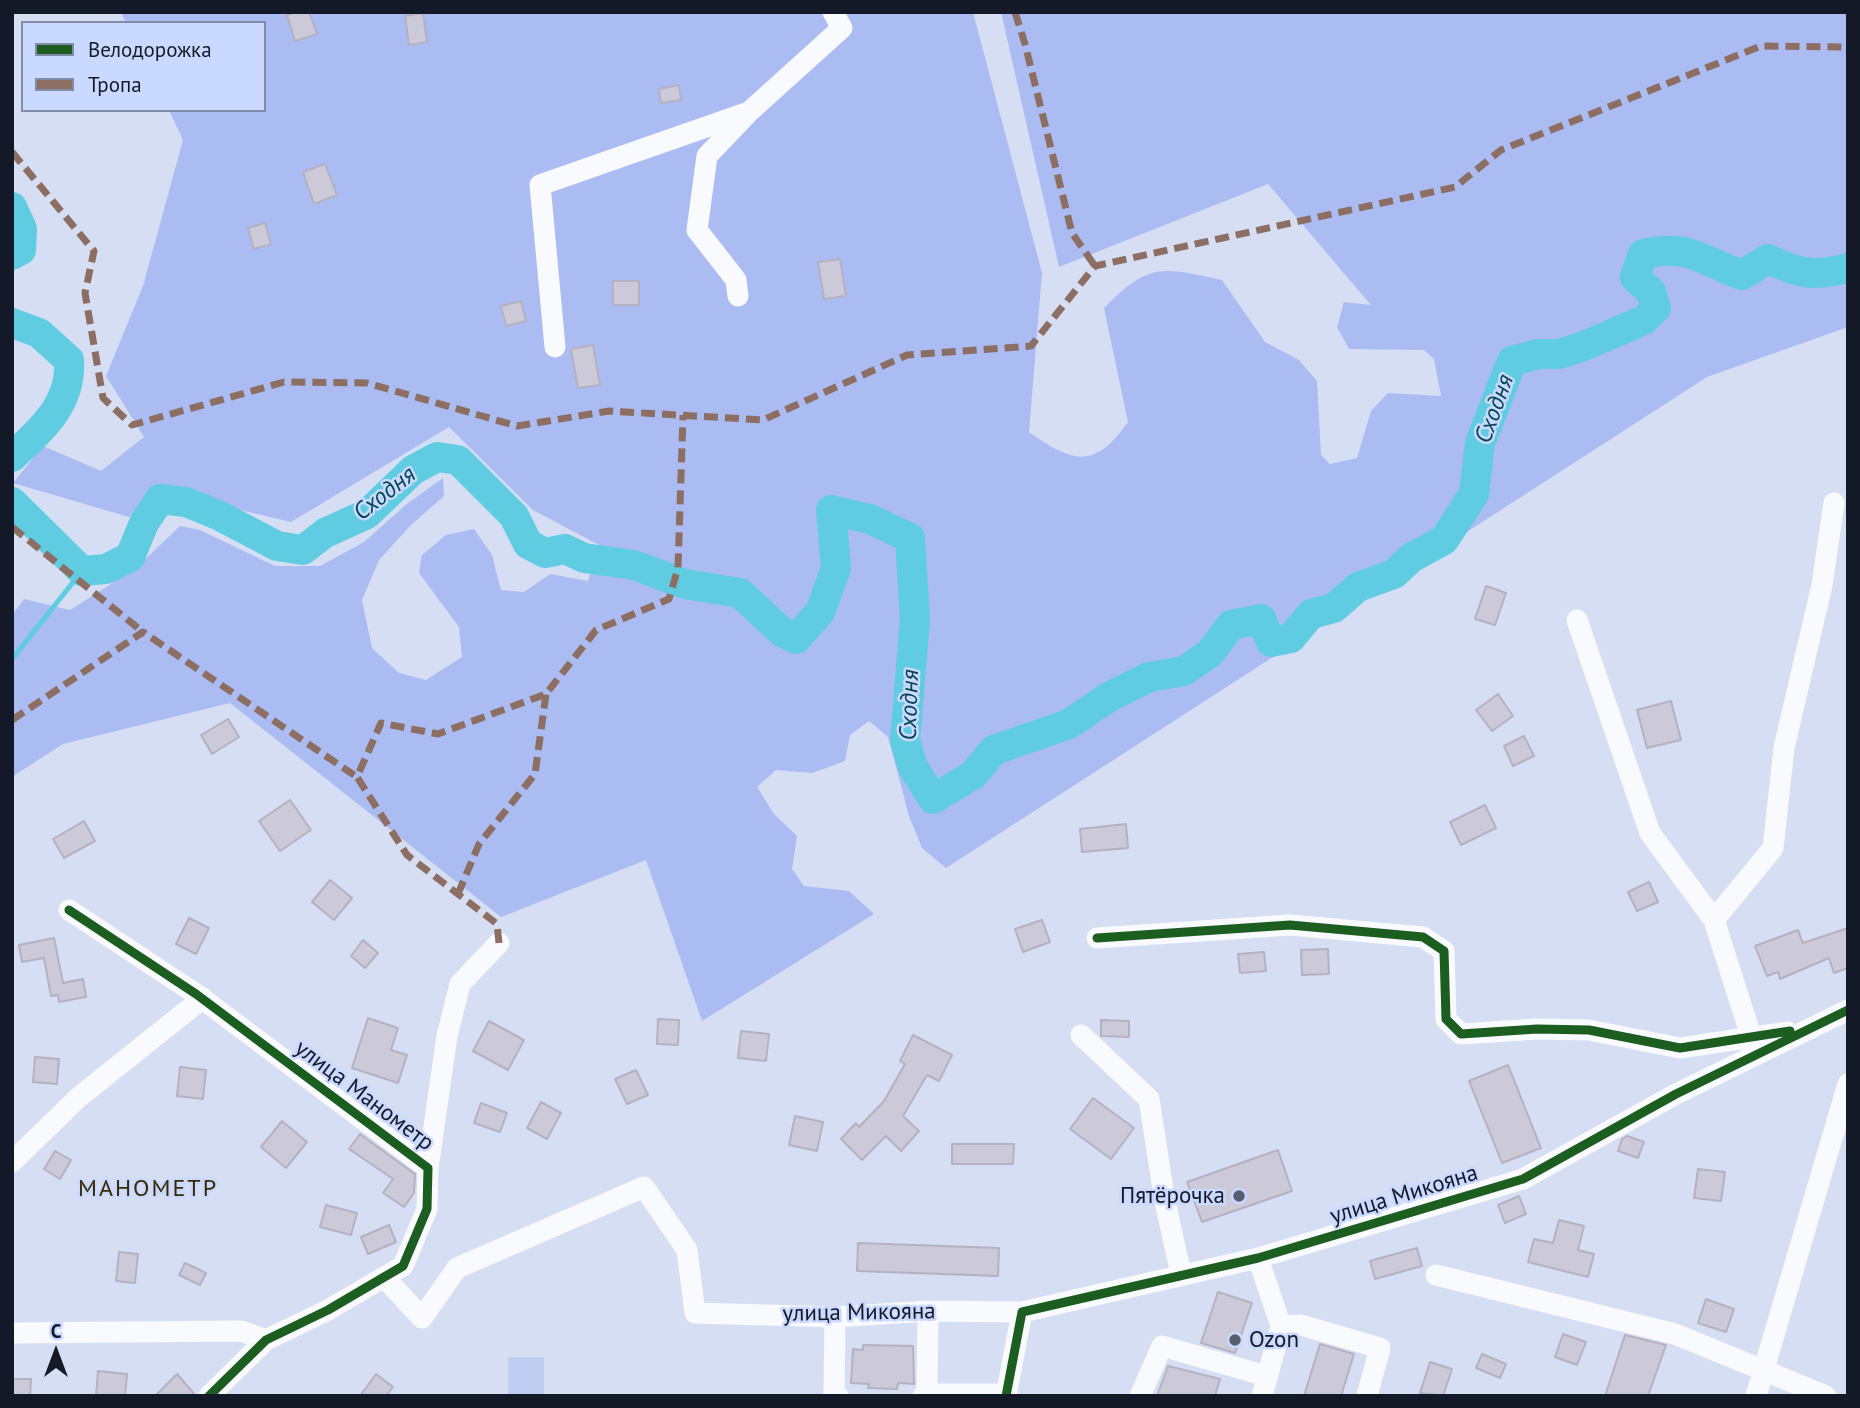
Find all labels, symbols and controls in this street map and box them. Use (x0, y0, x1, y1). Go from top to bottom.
legend (21, 21, 266, 112)
text: Велодорожка (88, 36, 212, 63)
text: Тропа (88, 71, 142, 98)
water label: Сходня (1469, 371, 1521, 447)
water label: Сходня (348, 461, 422, 527)
water label: Сходня (894, 669, 926, 741)
street label: улица Манометр (289, 1035, 439, 1157)
street label: улица Микояна (1327, 1159, 1481, 1231)
district label: МАНОМЕТР (79, 1175, 217, 1203)
place label: Пятёрочка (1120, 1182, 1225, 1210)
marker: Пятёрочка (1231, 1188, 1247, 1204)
street label: улица Микояна (782, 1298, 936, 1328)
north arrow (21, 1317, 91, 1387)
text: С (51, 1319, 61, 1343)
place label: Ozon (1249, 1326, 1299, 1354)
marker: Ozon (1227, 1332, 1243, 1348)

